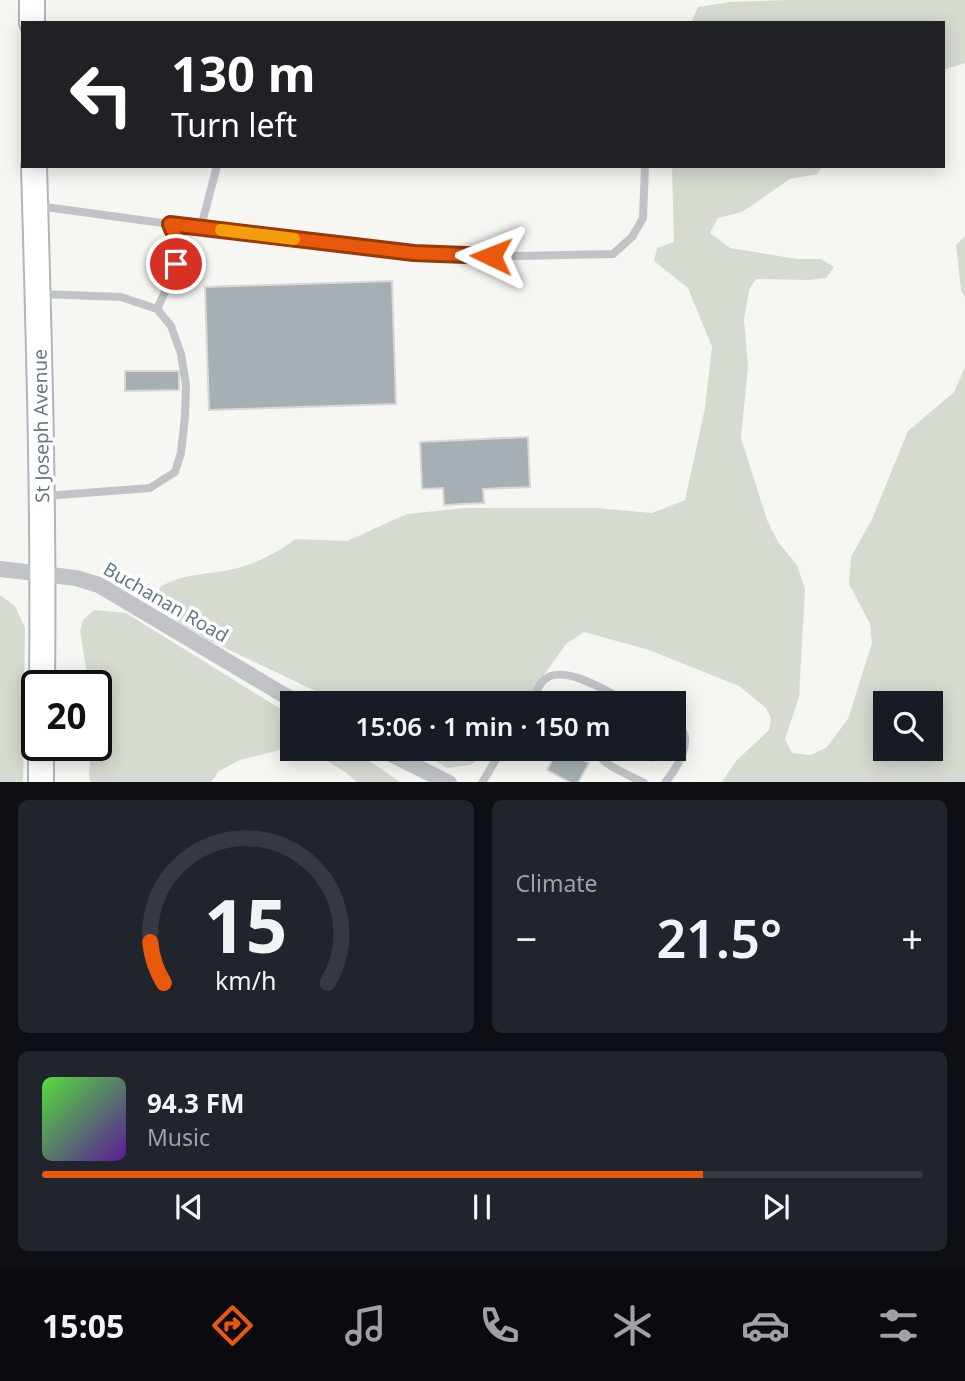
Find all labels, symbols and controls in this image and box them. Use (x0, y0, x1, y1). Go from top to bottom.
text: 130 m (171, 40, 316, 106)
icon: left (56, 49, 147, 140)
text: Turn left (171, 103, 297, 146)
position arrow (454, 219, 528, 293)
pin (146, 234, 206, 294)
icon: arrive (157, 245, 195, 283)
street label: St Joseph Avenue (27, 349, 55, 503)
street label: Buchanan Road (99, 556, 233, 648)
speed limit sign: 20 (21, 670, 112, 761)
map controls (873, 691, 943, 761)
button: search (873, 691, 943, 761)
text: 15:06 · 1 min · 150 m (356, 708, 610, 744)
text: Climate (516, 867, 598, 899)
text: 15 (204, 875, 287, 974)
text: 21.5° (656, 902, 782, 973)
text: − (516, 912, 537, 964)
text: + (901, 912, 923, 964)
text: km/h (215, 962, 277, 996)
text: 94.3 FM (147, 1085, 244, 1121)
text: Music (147, 1121, 210, 1153)
icon: previous (170, 1188, 208, 1226)
icon: pause (463, 1188, 501, 1226)
icon: next (757, 1188, 795, 1226)
icon: directions (208, 1301, 257, 1350)
icon: music (341, 1301, 390, 1350)
icon: phone (475, 1301, 524, 1350)
icon: climate (608, 1301, 657, 1350)
icon: car (741, 1301, 790, 1350)
icon: filters (874, 1301, 923, 1350)
text: 15:05 (42, 1304, 124, 1347)

